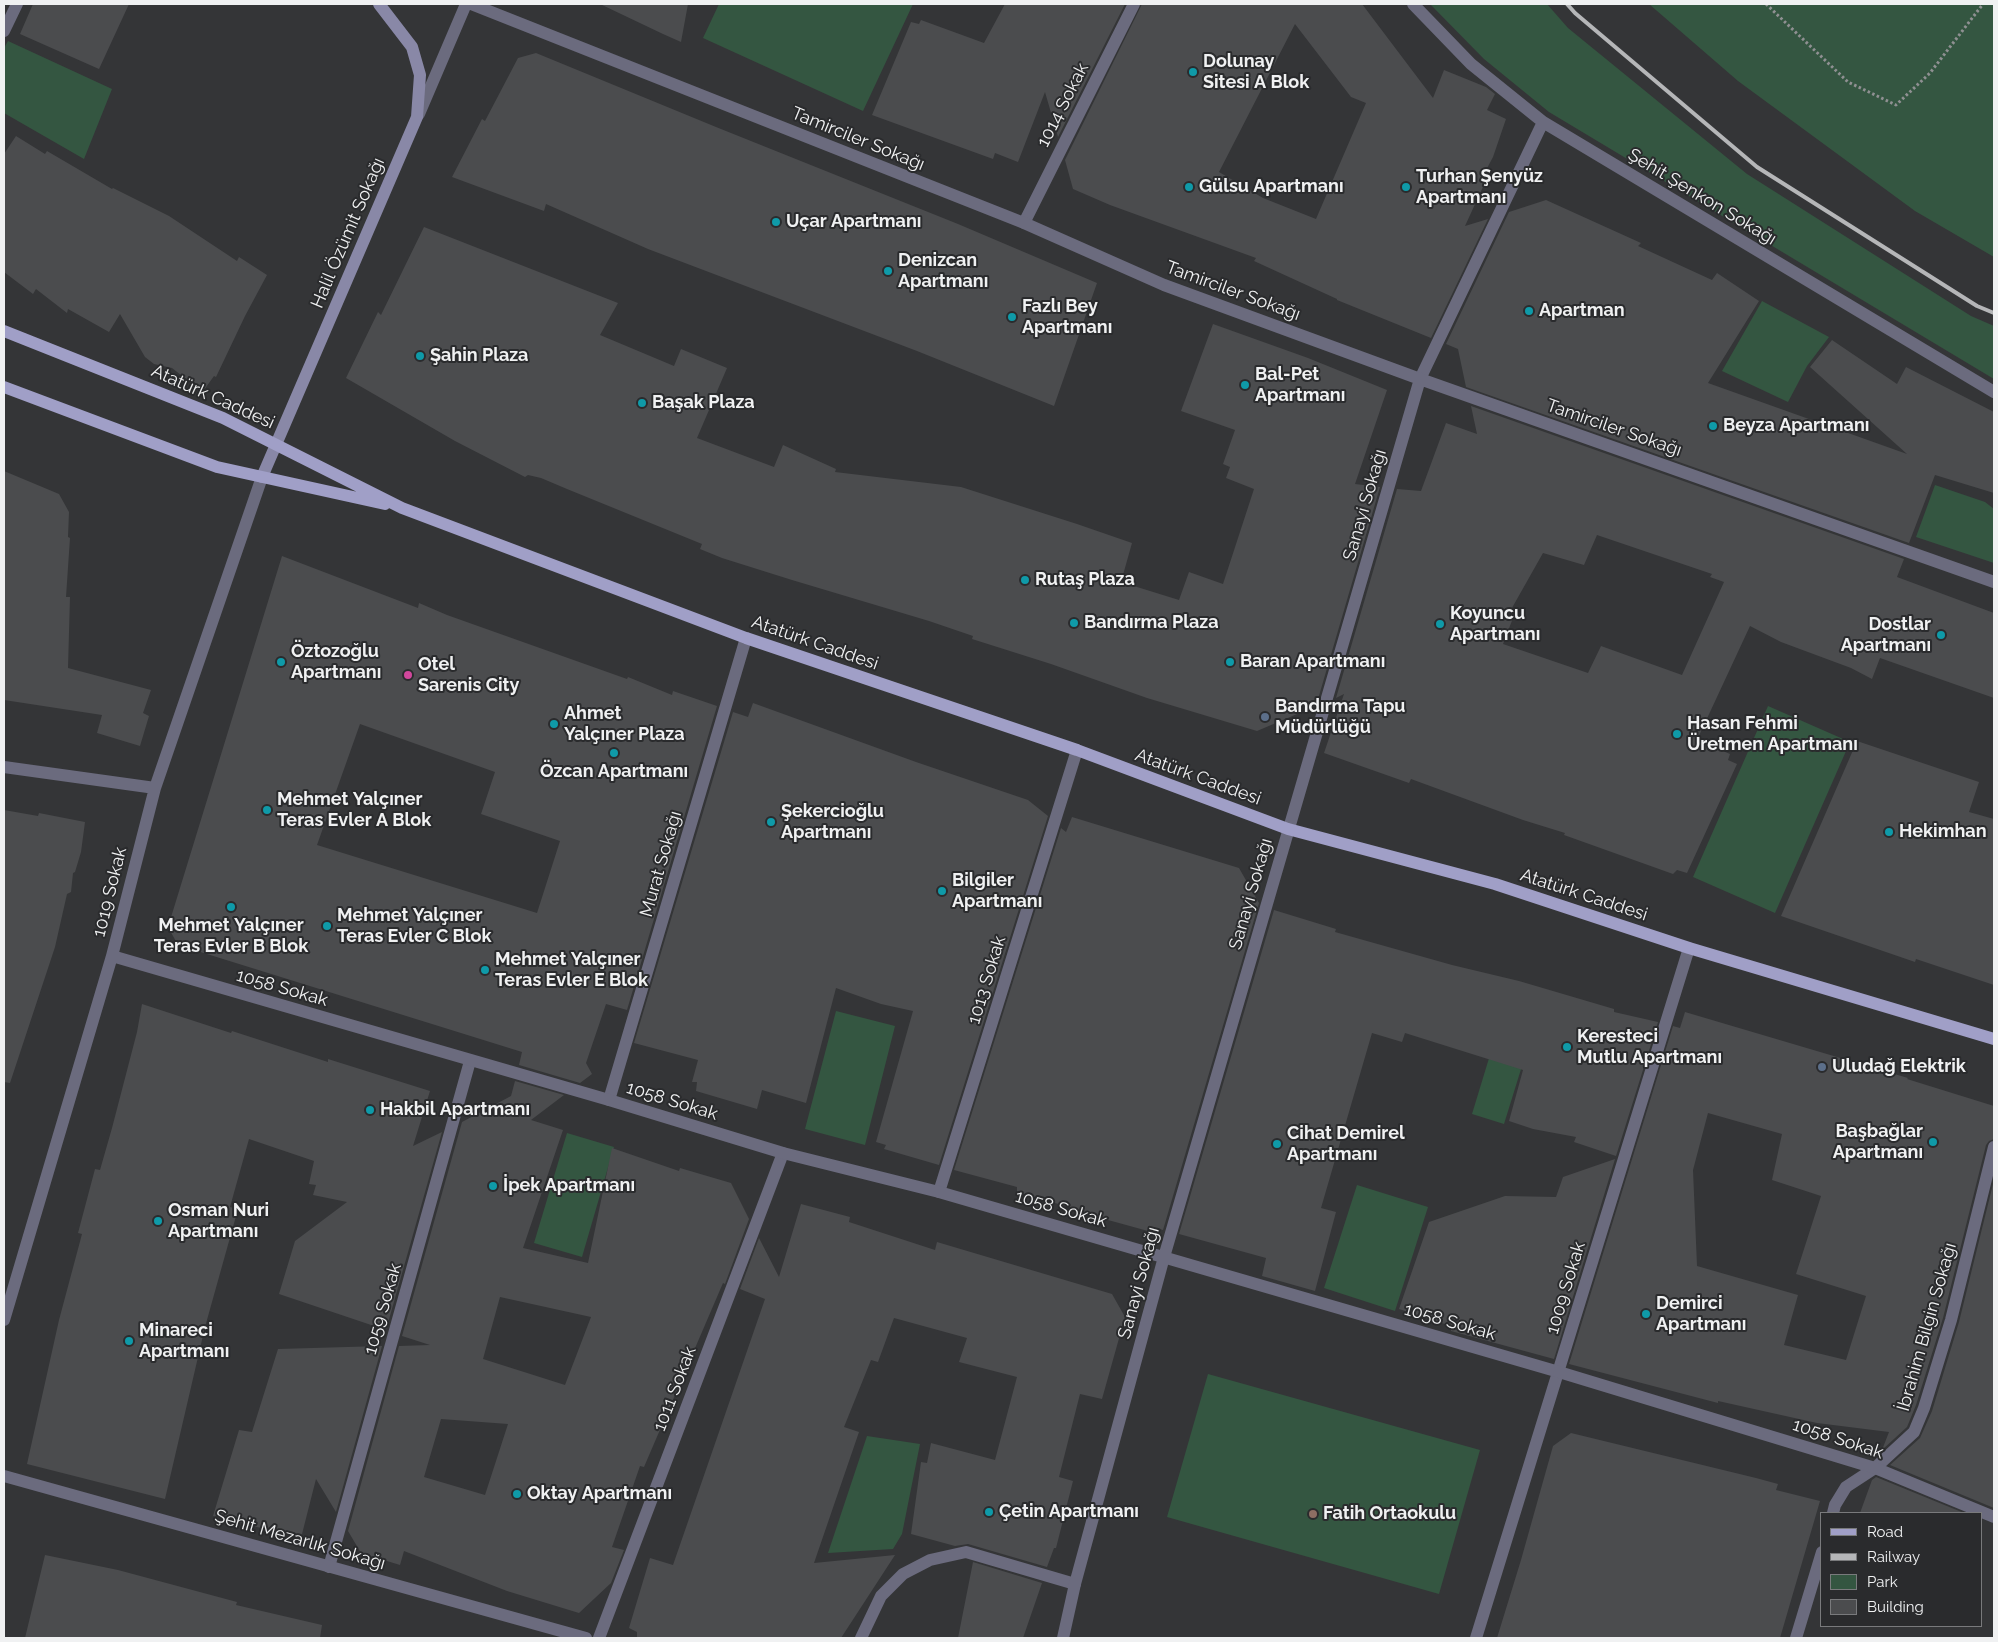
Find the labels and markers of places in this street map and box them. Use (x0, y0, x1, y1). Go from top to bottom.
place label: Dolunay Sitesi A Blok (1203, 51, 1309, 94)
marker: Dolunay Sitesi A Blok (1187, 66, 1199, 78)
place label: Turhan Şenyüz Apartmanı (1416, 166, 1543, 208)
place label: Gülsu Apartmanı (1199, 176, 1343, 198)
marker: Gülsu Apartmanı (1183, 181, 1195, 193)
marker: Turhan Şenyüz Apartmanı (1400, 181, 1412, 193)
place label: Uçar Apartmanı (786, 211, 921, 233)
marker: Uçar Apartmanı (770, 216, 782, 228)
place label: Denizcan Apartmanı (898, 250, 988, 292)
marker: Denizcan Apartmanı (882, 265, 894, 277)
place label: Fazlı Bey Apartmanı (1022, 296, 1112, 338)
place label: Apartman (1539, 300, 1625, 322)
marker: Apartman (1523, 305, 1535, 317)
marker: Fazlı Bey Apartmanı (1006, 311, 1018, 323)
place label: Şahin Plaza (430, 345, 528, 367)
marker: Şahin Plaza (414, 350, 426, 362)
place label: Bal-Pet Apartmanı (1255, 364, 1345, 406)
marker: Bal-Pet Apartmanı (1239, 379, 1251, 391)
place label: Başak Plaza (652, 392, 755, 414)
marker: Başak Plaza (636, 397, 648, 409)
place label: Beyza Apartmanı (1723, 415, 1869, 437)
marker: Beyza Apartmanı (1707, 420, 1719, 432)
place label: Rutaş Plaza (1035, 569, 1135, 591)
marker: Rutaş Plaza (1019, 574, 1031, 586)
place label: Koyuncu Apartmanı (1450, 603, 1540, 646)
place label: Bandırma Plaza (1084, 612, 1218, 634)
place label: Dostlar Apartmanı (1841, 614, 1931, 656)
marker: Bandırma Plaza (1068, 617, 1080, 629)
marker: Koyuncu Apartmanı (1434, 618, 1446, 630)
marker: Dostlar Apartmanı (1935, 629, 1947, 641)
place label: Öztozoğlu Apartmanı (291, 641, 381, 684)
place label: Baran Apartmanı (1240, 651, 1385, 673)
place label: Otel Sarenis City (418, 654, 519, 696)
marker: Öztozoğlu Apartmanı (275, 656, 287, 668)
marker: Baran Apartmanı (1224, 656, 1236, 668)
marker: Otel Sarenis City (402, 669, 414, 681)
place label: Bandırma Tapu Müdürlüğü (1275, 696, 1405, 739)
place label: Ahmet Yalçıner Plaza (564, 703, 684, 746)
marker: Bandırma Tapu Müdürlüğü (1259, 711, 1271, 723)
place label: Hasan Fehmi Üretmen Apartmanı (1687, 713, 1858, 756)
marker: Ahmet Yalçıner Plaza (548, 718, 560, 730)
marker: Hasan Fehmi Üretmen Apartmanı (1671, 728, 1683, 740)
marker: Özcan Apartmanı (608, 747, 620, 759)
place label: Özcan Apartmanı (540, 761, 688, 783)
place label: Mehmet Yalçıner Teras Evler A Blok (277, 789, 431, 832)
place label: Şekercioğlu Apartmanı (781, 801, 884, 844)
marker: Mehmet Yalçıner Teras Evler A Blok (261, 804, 273, 816)
marker: Şekercioğlu Apartmanı (765, 816, 777, 828)
place label: Hekimhan (1899, 821, 1986, 843)
marker: Hekimhan (1883, 826, 1895, 838)
place label: Bilgiler Apartmanı (952, 870, 1042, 912)
marker: Bilgiler Apartmanı (936, 885, 948, 897)
marker: Mehmet Yalçıner Teras Evler B Blok (225, 901, 237, 913)
place label: Mehmet Yalçıner Teras Evler C Blok (337, 905, 492, 948)
place label: Mehmet Yalçıner Teras Evler B Blok (154, 915, 308, 958)
marker: Mehmet Yalçıner Teras Evler C Blok (321, 920, 333, 932)
place label: Mehmet Yalçıner Teras Evler E Blok (495, 949, 648, 992)
marker: Mehmet Yalçıner Teras Evler E Blok (479, 964, 491, 976)
place label: Keresteci Mutlu Apartmanı (1577, 1026, 1722, 1068)
marker: Keresteci Mutlu Apartmanı (1561, 1041, 1573, 1053)
place label: Uludağ Elektrik (1832, 1056, 1966, 1078)
marker: Uludağ Elektrik (1816, 1061, 1828, 1073)
place label: Hakbil Apartmanı (380, 1099, 530, 1121)
marker: Hakbil Apartmanı (364, 1104, 376, 1116)
place label: Başbağlar Apartmanı (1833, 1121, 1923, 1164)
place label: Cihat Demirel Apartmanı (1287, 1123, 1405, 1166)
marker: Başbağlar Apartmanı (1927, 1136, 1939, 1148)
marker: Cihat Demirel Apartmanı (1271, 1138, 1283, 1150)
place label: İpek Apartmanı (503, 1175, 635, 1197)
marker: İpek Apartmanı (487, 1180, 499, 1192)
place label: Osman Nuri Apartmanı (168, 1200, 269, 1242)
marker: Osman Nuri Apartmanı (152, 1215, 164, 1227)
place label: Demirci Apartmanı (1656, 1293, 1746, 1336)
marker: Demirci Apartmanı (1640, 1308, 1652, 1320)
place label: Minareci Apartmanı (139, 1320, 229, 1362)
marker: Minareci Apartmanı (123, 1335, 135, 1347)
place label: Oktay Apartmanı (527, 1483, 672, 1505)
marker: Oktay Apartmanı (511, 1488, 523, 1500)
place label: Çetin Apartmanı (999, 1501, 1139, 1523)
place label: Fatih Ortaokulu (1323, 1503, 1456, 1525)
marker: Çetin Apartmanı (983, 1506, 995, 1518)
marker: Fatih Ortaokulu (1307, 1508, 1319, 1520)

